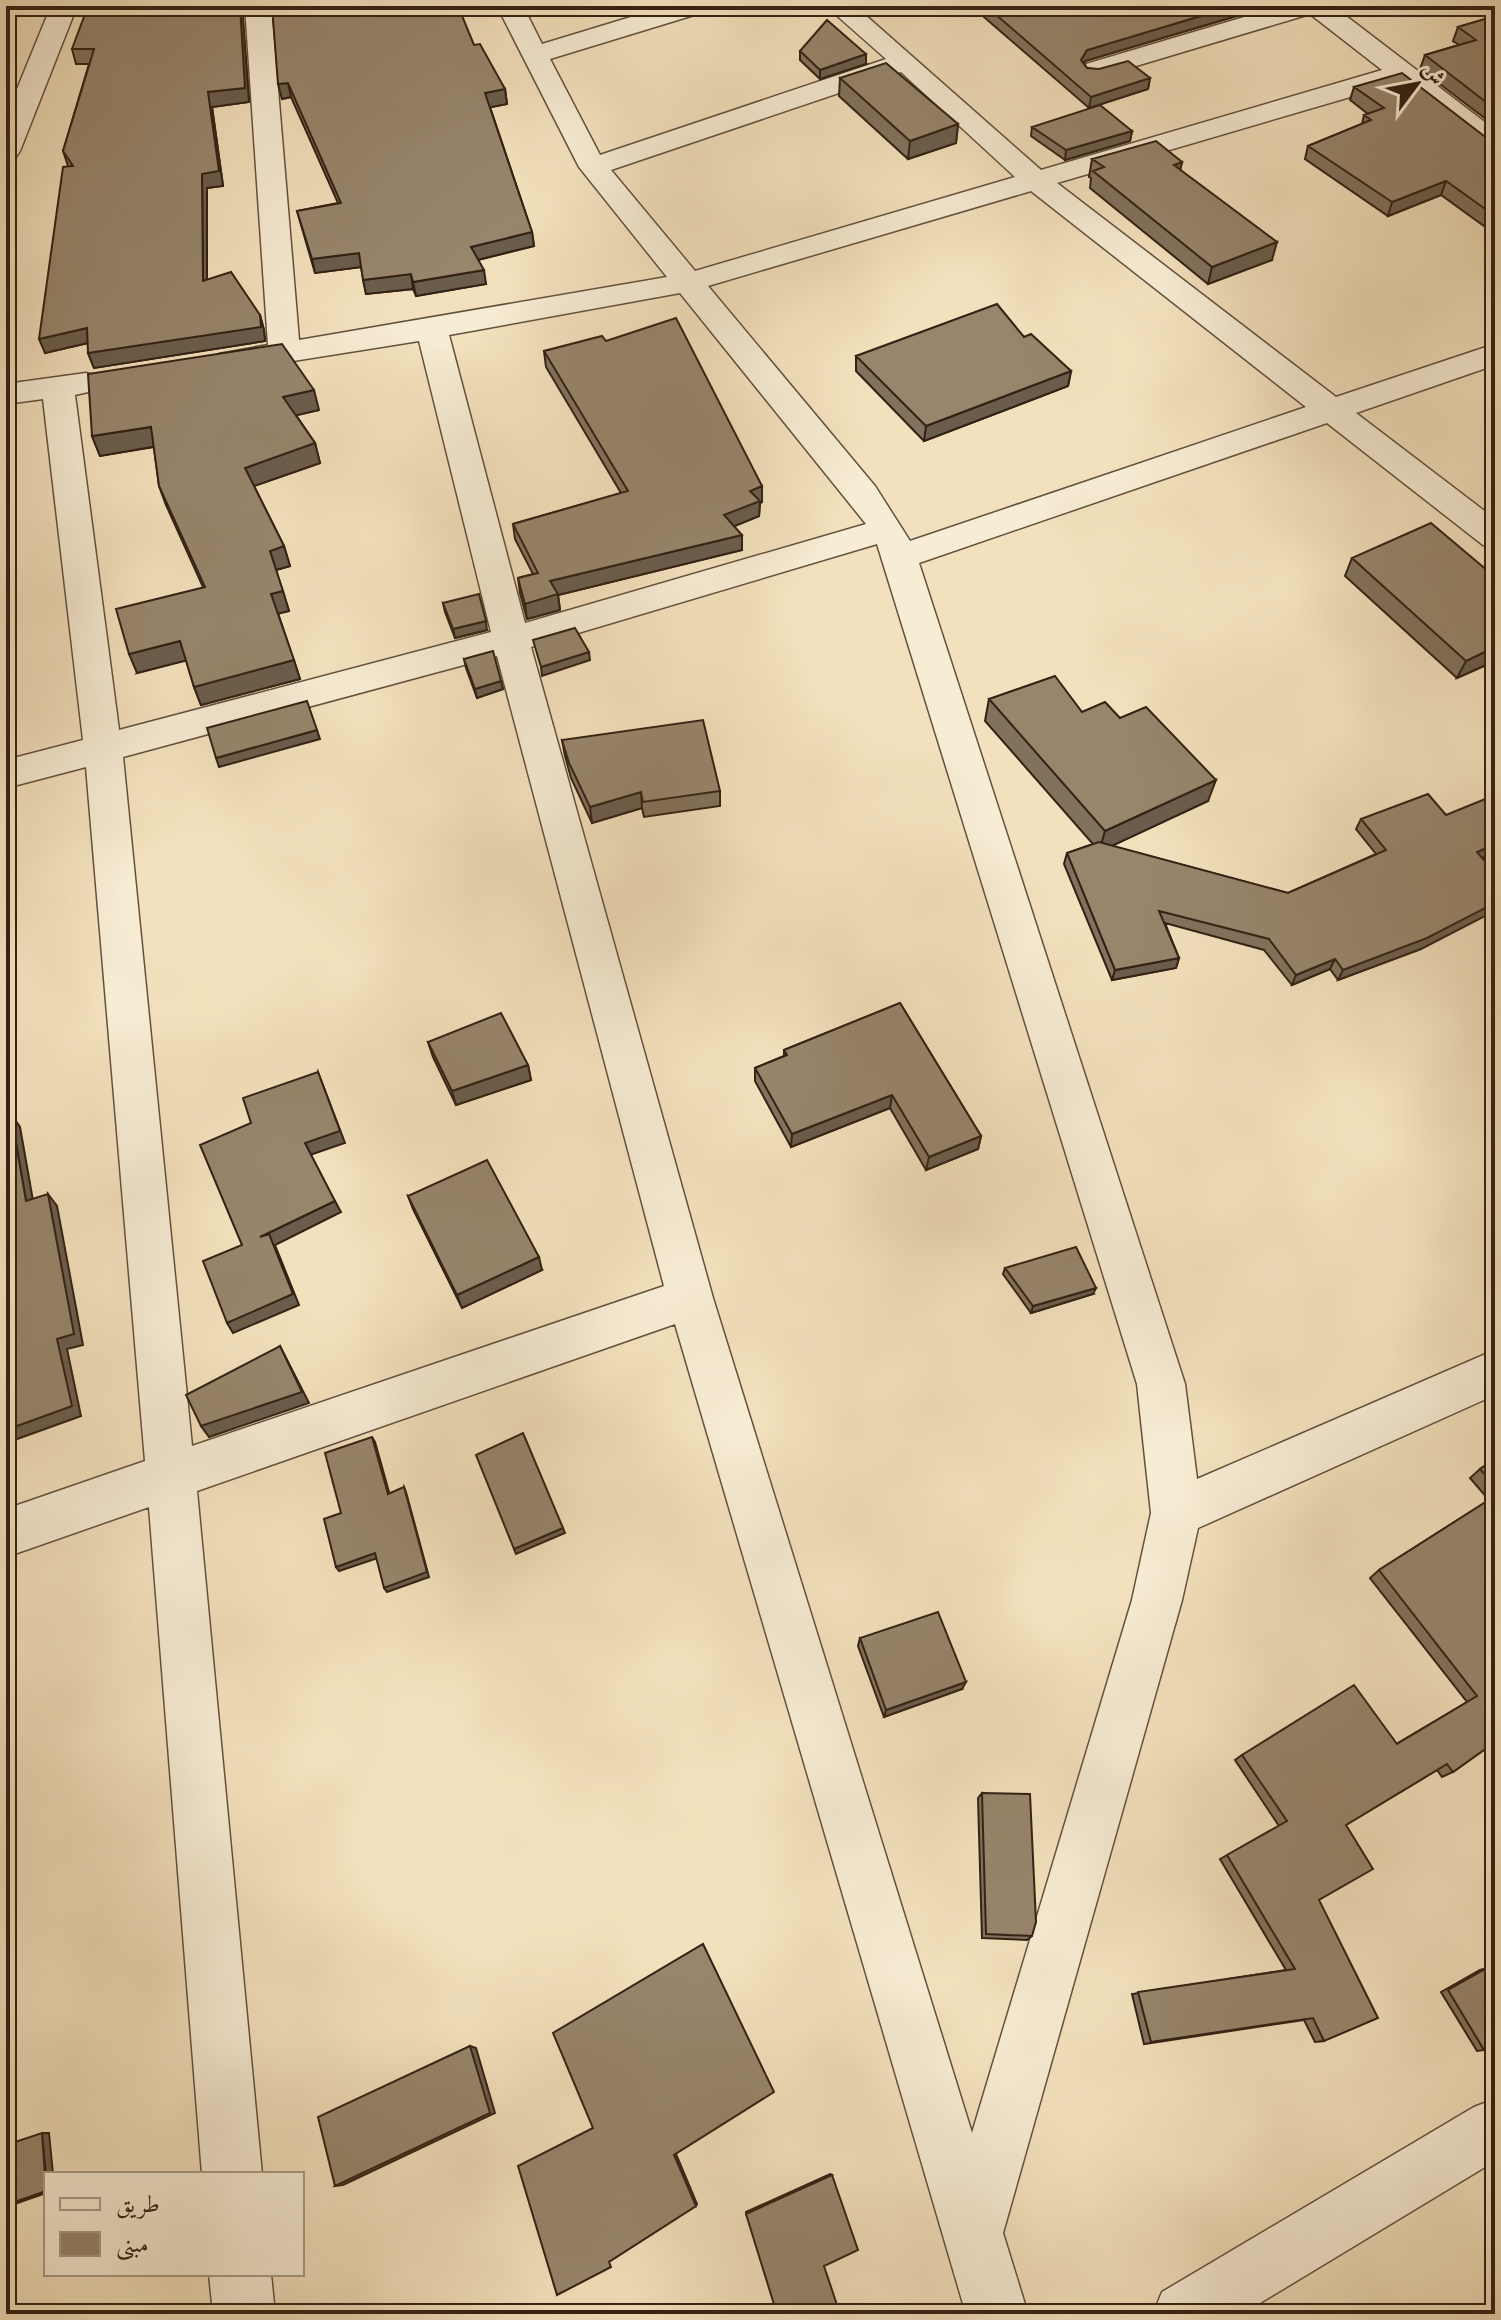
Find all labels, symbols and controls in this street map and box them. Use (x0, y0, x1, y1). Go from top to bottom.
north arrow (1377, 44, 1457, 124)
text: ش (1415, 58, 1450, 91)
legend (44, 2172, 304, 2276)
text: طريق (116, 2190, 160, 2220)
text: مبنى (116, 2230, 149, 2261)

